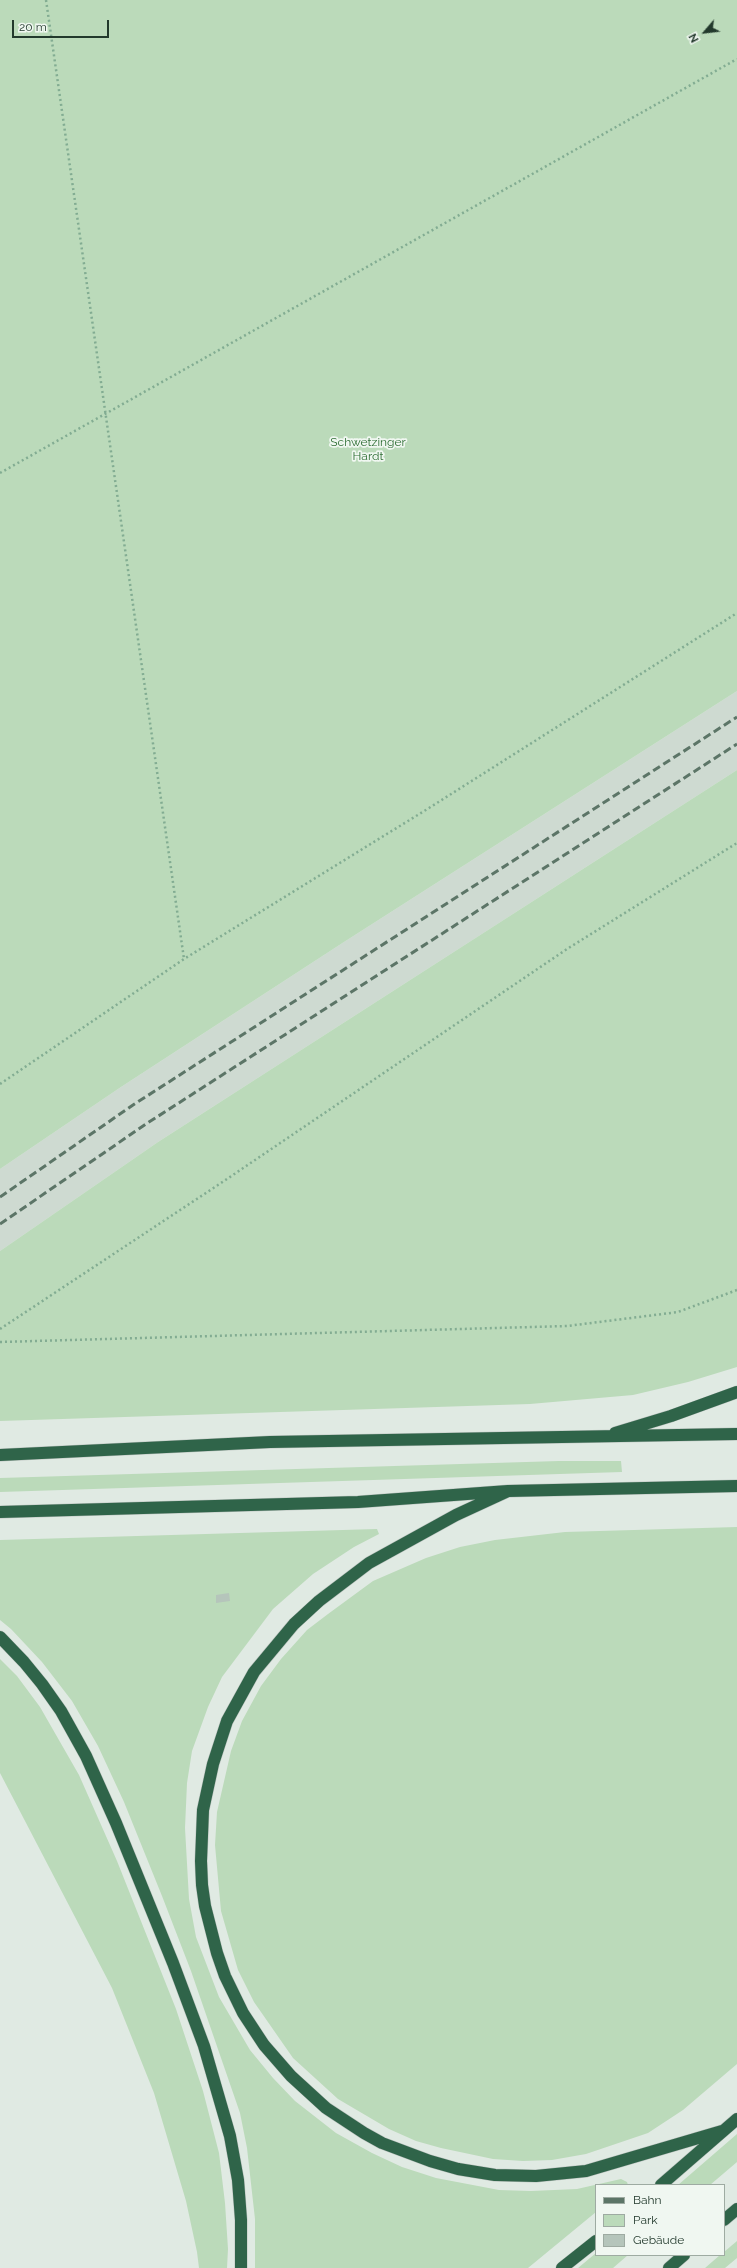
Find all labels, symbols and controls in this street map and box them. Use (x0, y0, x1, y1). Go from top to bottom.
scale bar (14, 12, 111, 38)
north arrow (685, 12, 725, 52)
text: 20 m (19, 20, 47, 34)
text: N (686, 31, 702, 45)
park label: Schwetzinger Hardt (330, 435, 406, 463)
legend (595, 2184, 725, 2256)
text: Bahn (633, 2193, 662, 2207)
text: Park (633, 2213, 658, 2227)
text: Gebäude (633, 2233, 684, 2247)

